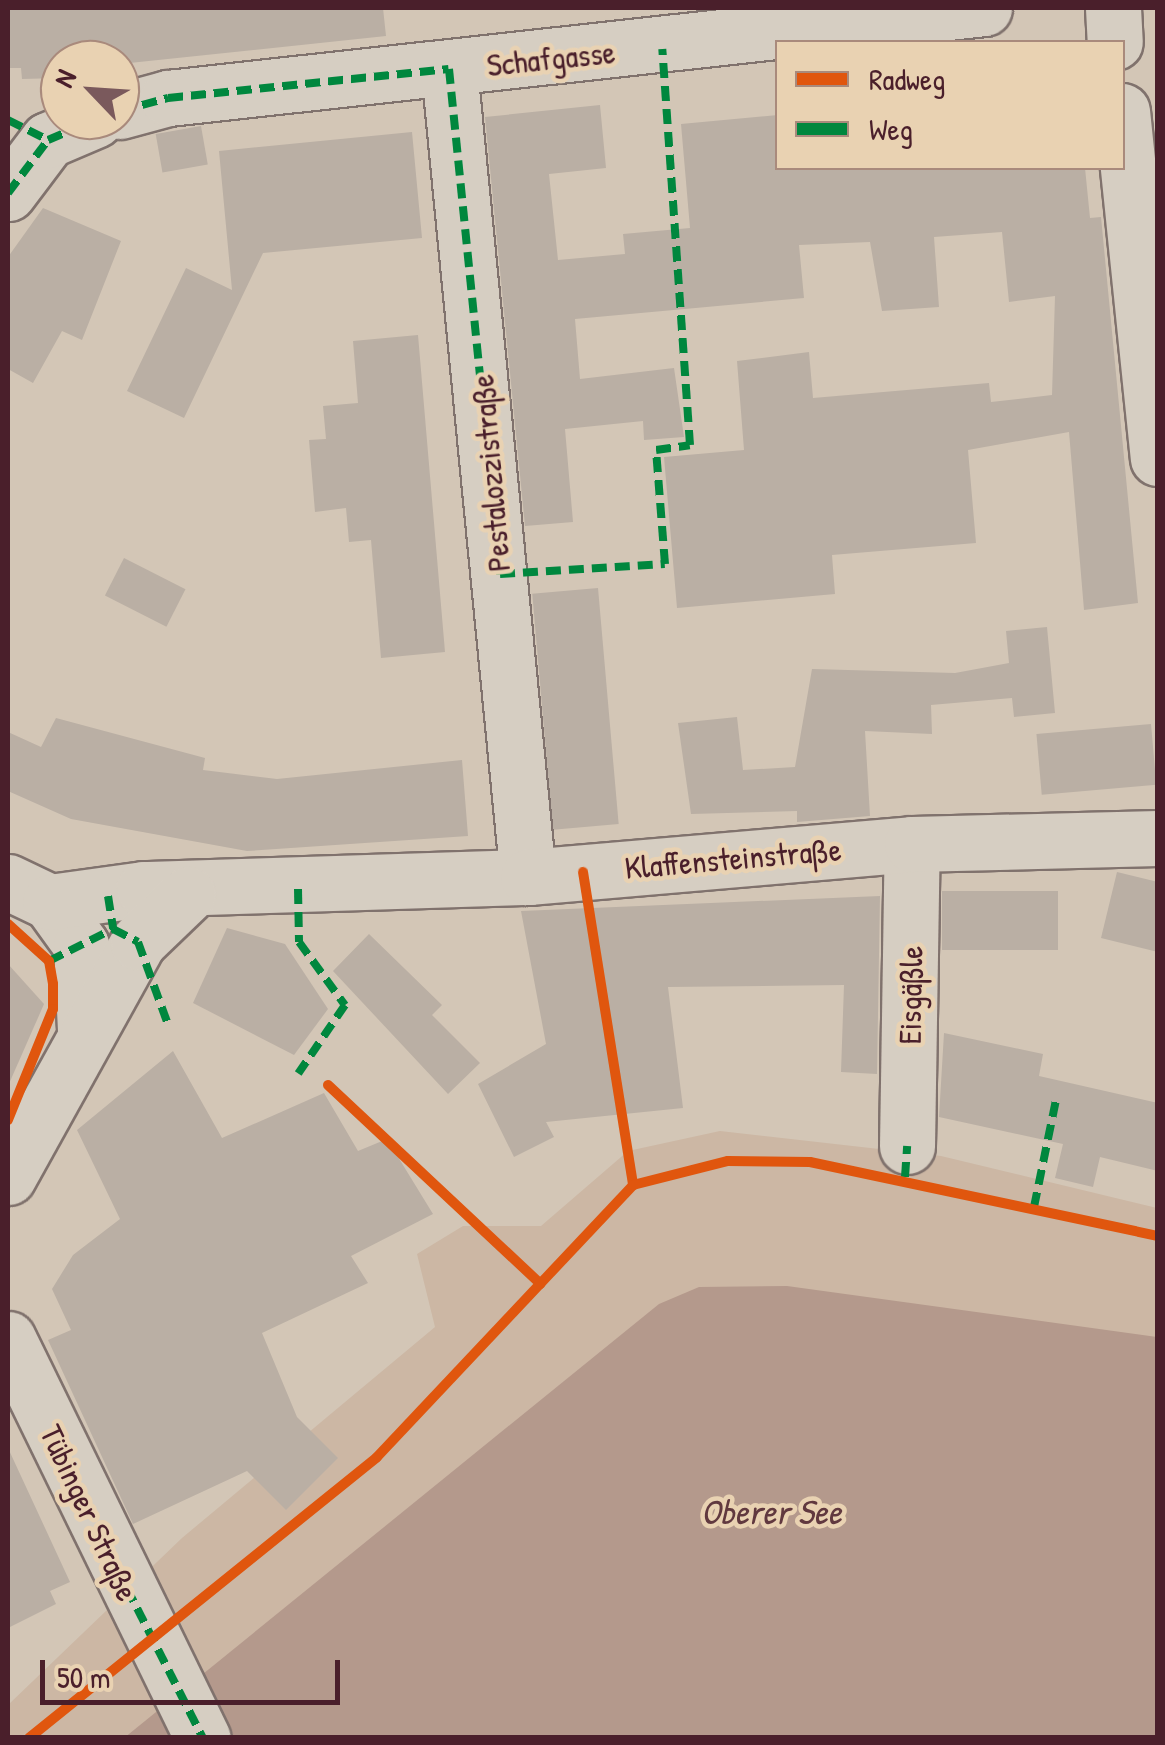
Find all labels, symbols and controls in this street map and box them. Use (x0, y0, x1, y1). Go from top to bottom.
street label: Schafgasse (485, 33, 617, 85)
north arrow (40, 40, 140, 140)
legend (775, 40, 1125, 170)
text: Radweg (869, 59, 945, 99)
text: N (44, 63, 85, 93)
text: Weg (869, 109, 913, 149)
street label: Pestalozzistraße (463, 373, 519, 573)
street label: Klaffensteinstraße (623, 830, 843, 888)
street label: Eisgäßle (891, 945, 931, 1045)
street label: Tübinger Straße (32, 1419, 146, 1607)
water label: Oberer See (701, 1491, 841, 1533)
scale bar (45, 1640, 345, 1702)
text: 50 m (57, 1657, 110, 1697)

